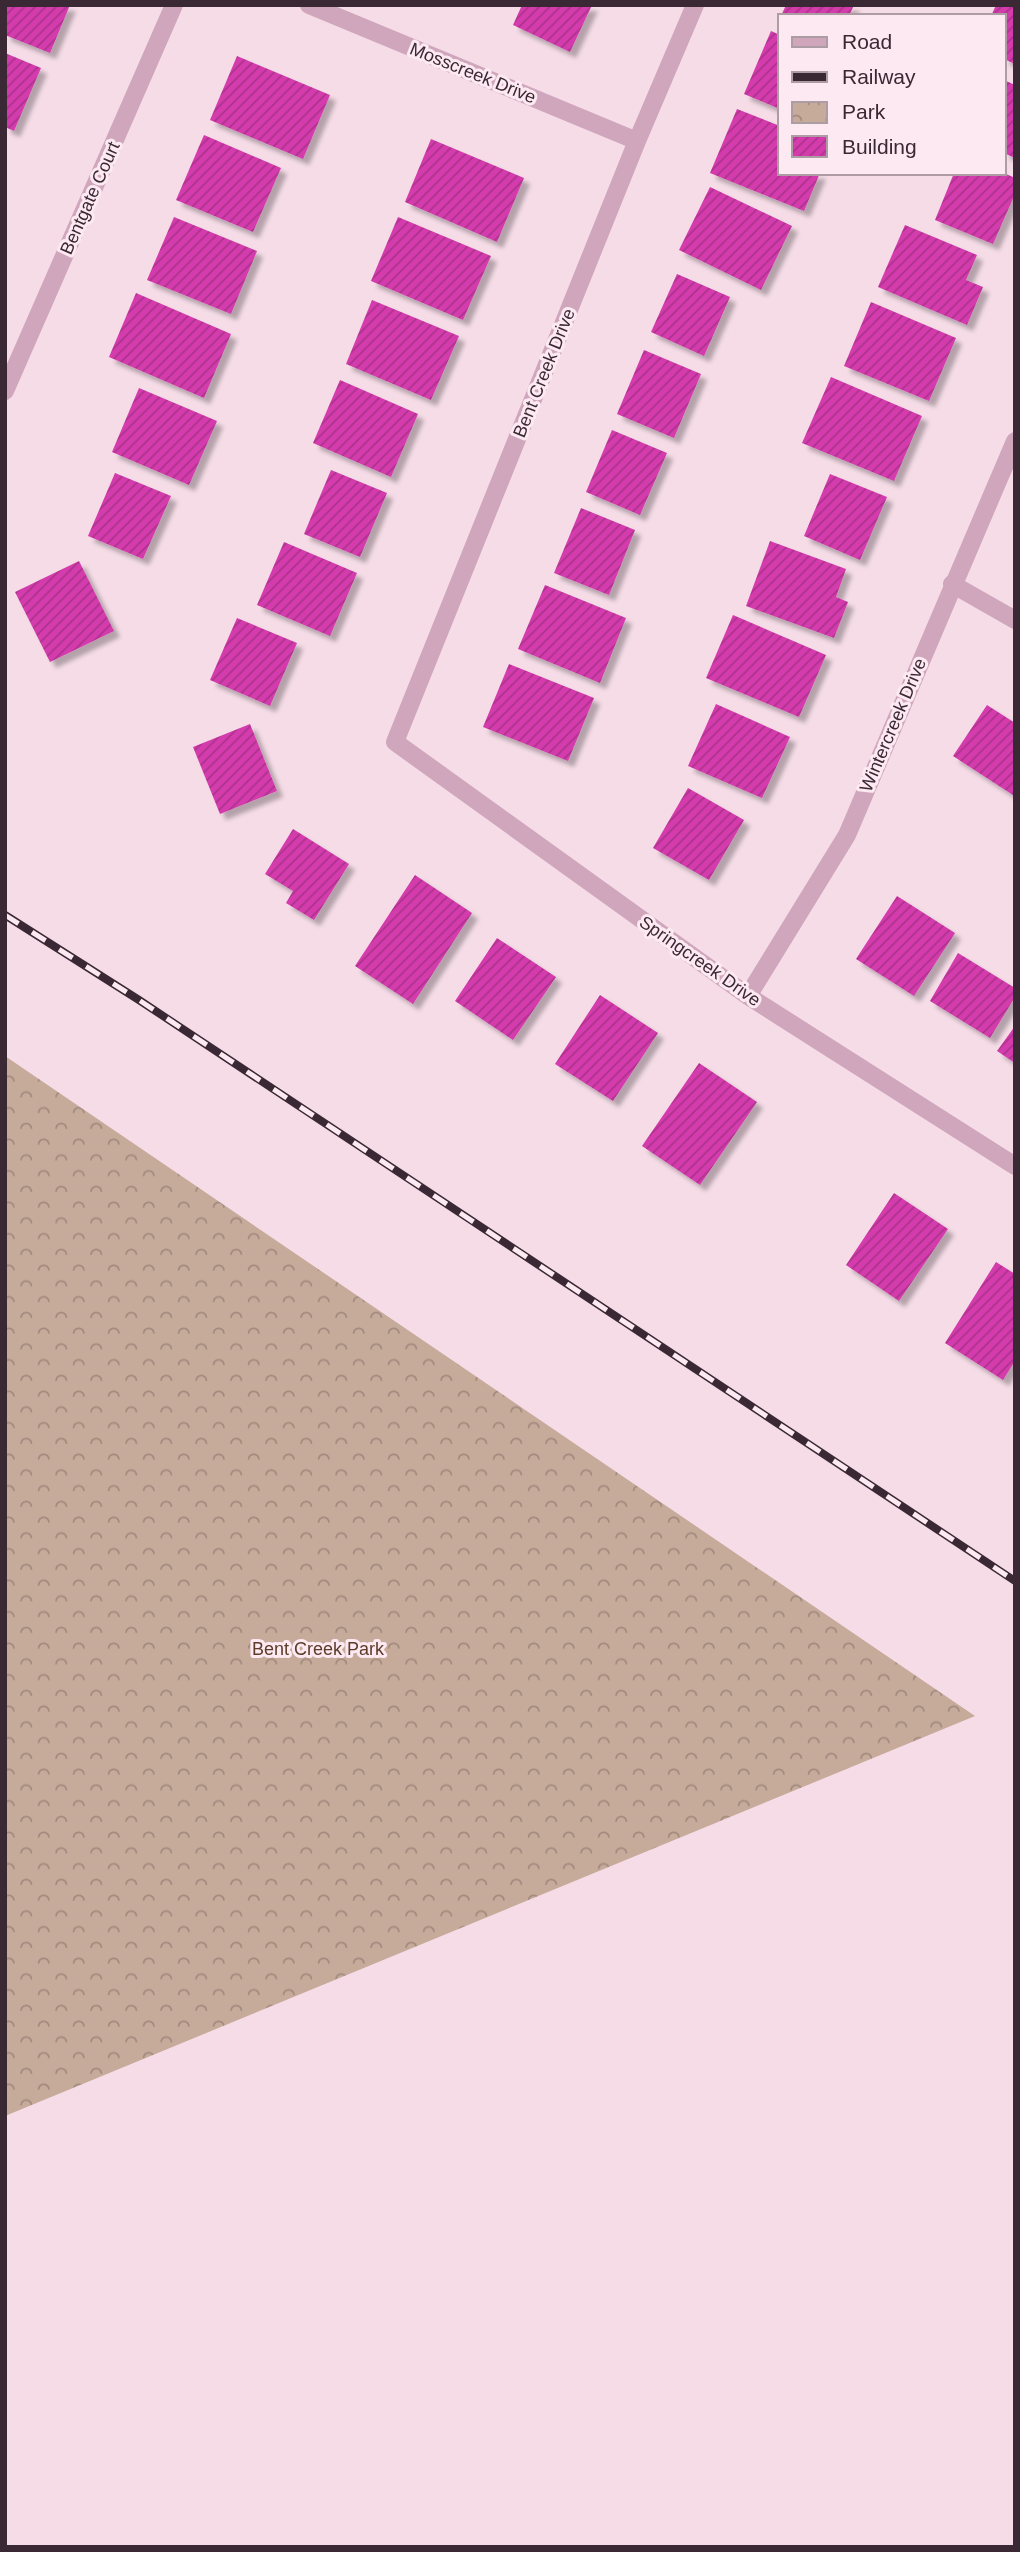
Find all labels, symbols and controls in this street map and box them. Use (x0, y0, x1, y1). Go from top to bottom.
legend (778, 14, 1006, 175)
text: Road (842, 30, 892, 53)
street label: Mosscreek Drive (407, 39, 539, 107)
text: Railway (842, 65, 916, 88)
text: Park (842, 100, 886, 123)
text: Building (842, 135, 917, 158)
street label: Bentgate Court (56, 139, 124, 257)
street label: Bent Creek Drive (509, 306, 579, 440)
street label: Wintercreek Drive (856, 655, 930, 795)
street label: Springcreek Drive (636, 912, 764, 1010)
park label: Bent Creek Park (252, 1639, 385, 1659)

